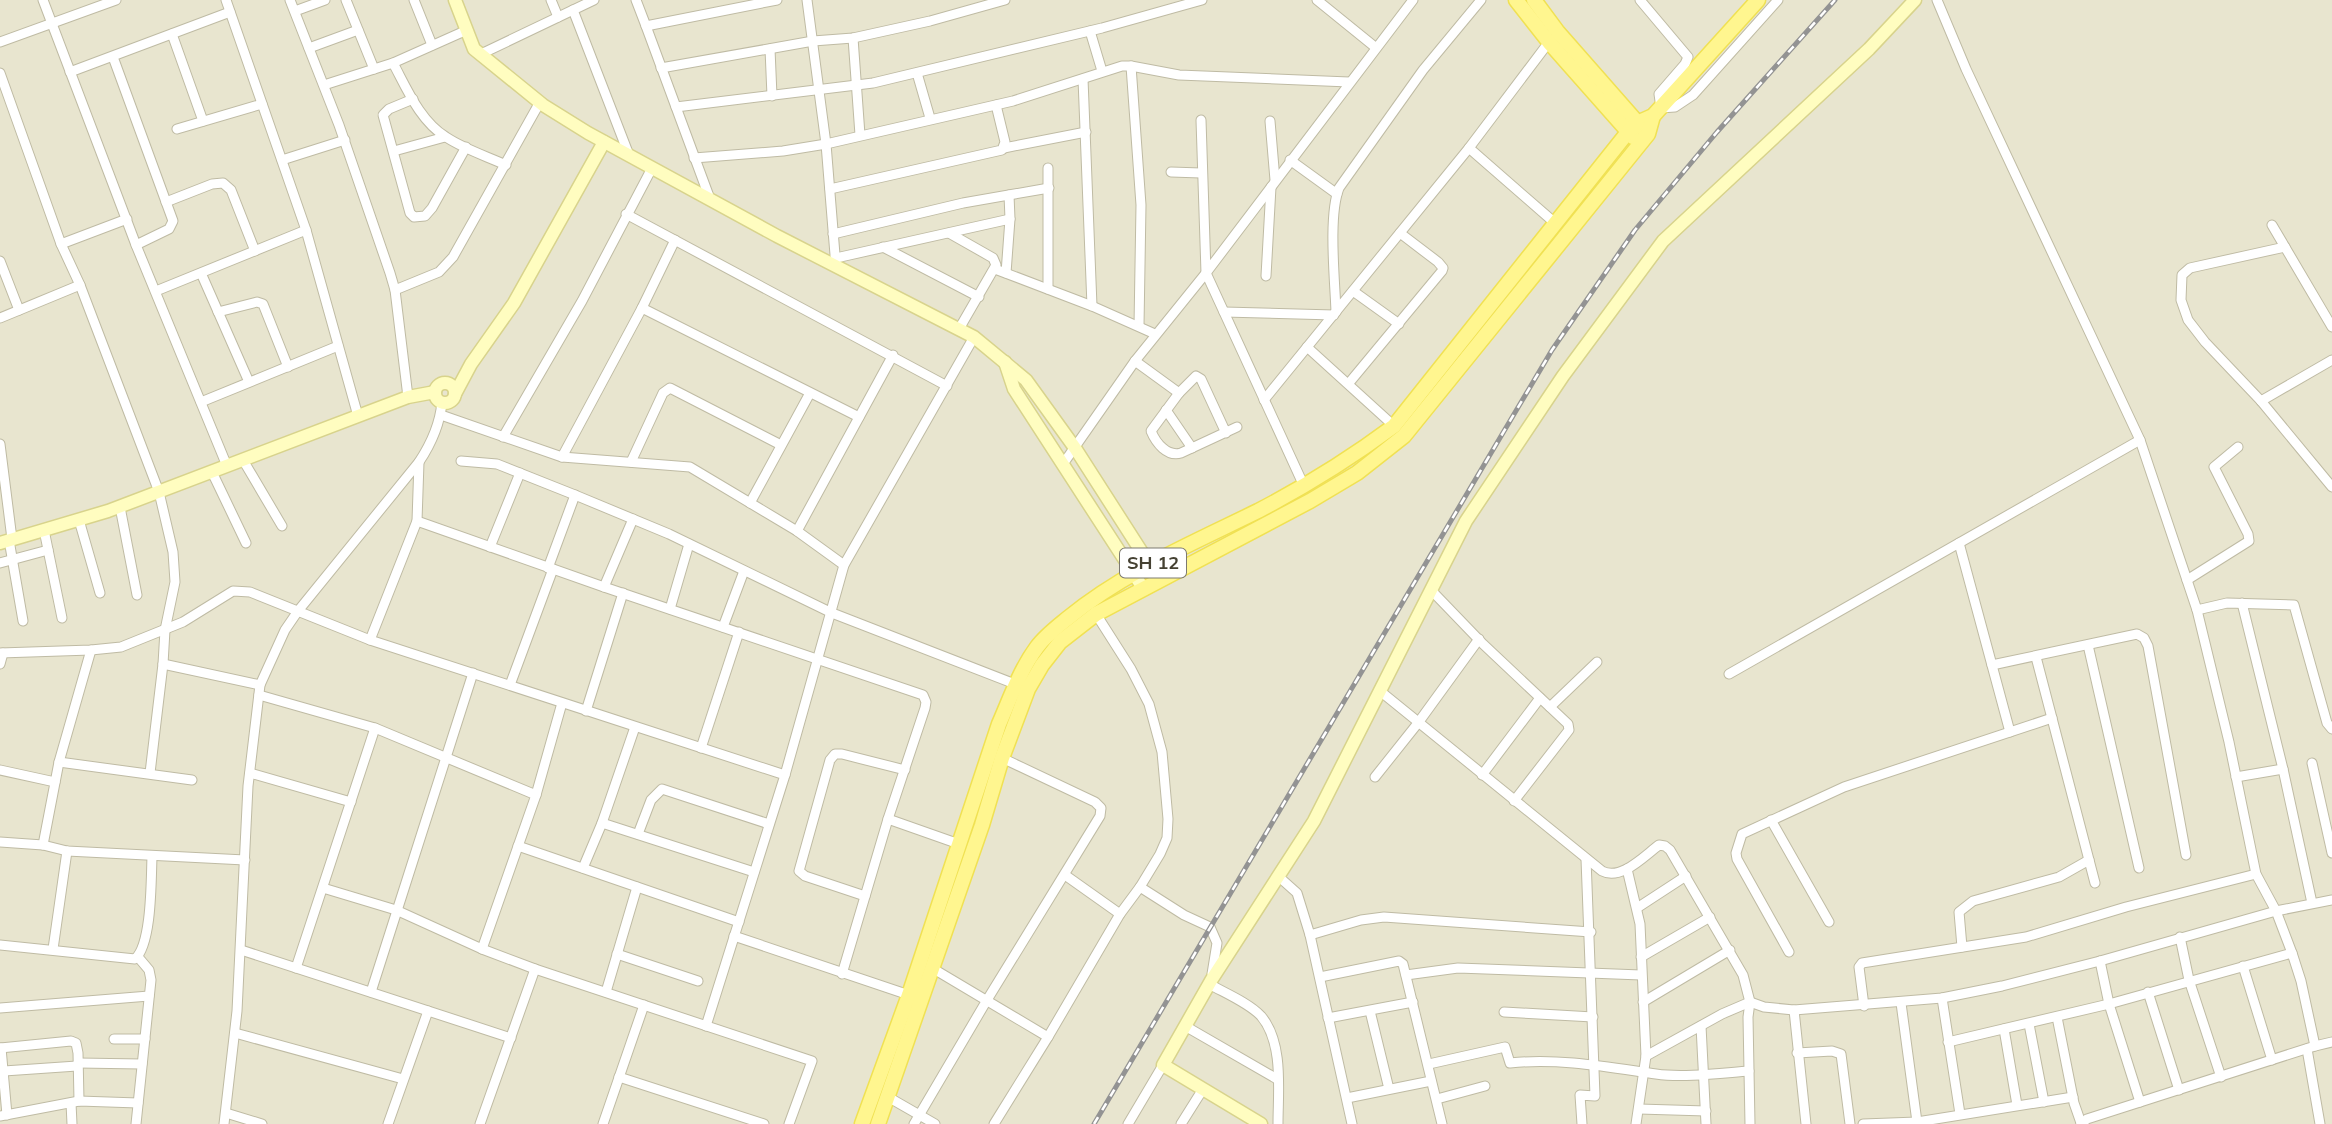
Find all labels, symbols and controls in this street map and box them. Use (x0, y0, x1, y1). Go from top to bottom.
road number: SH 12 (1120, 548, 1186, 578)

